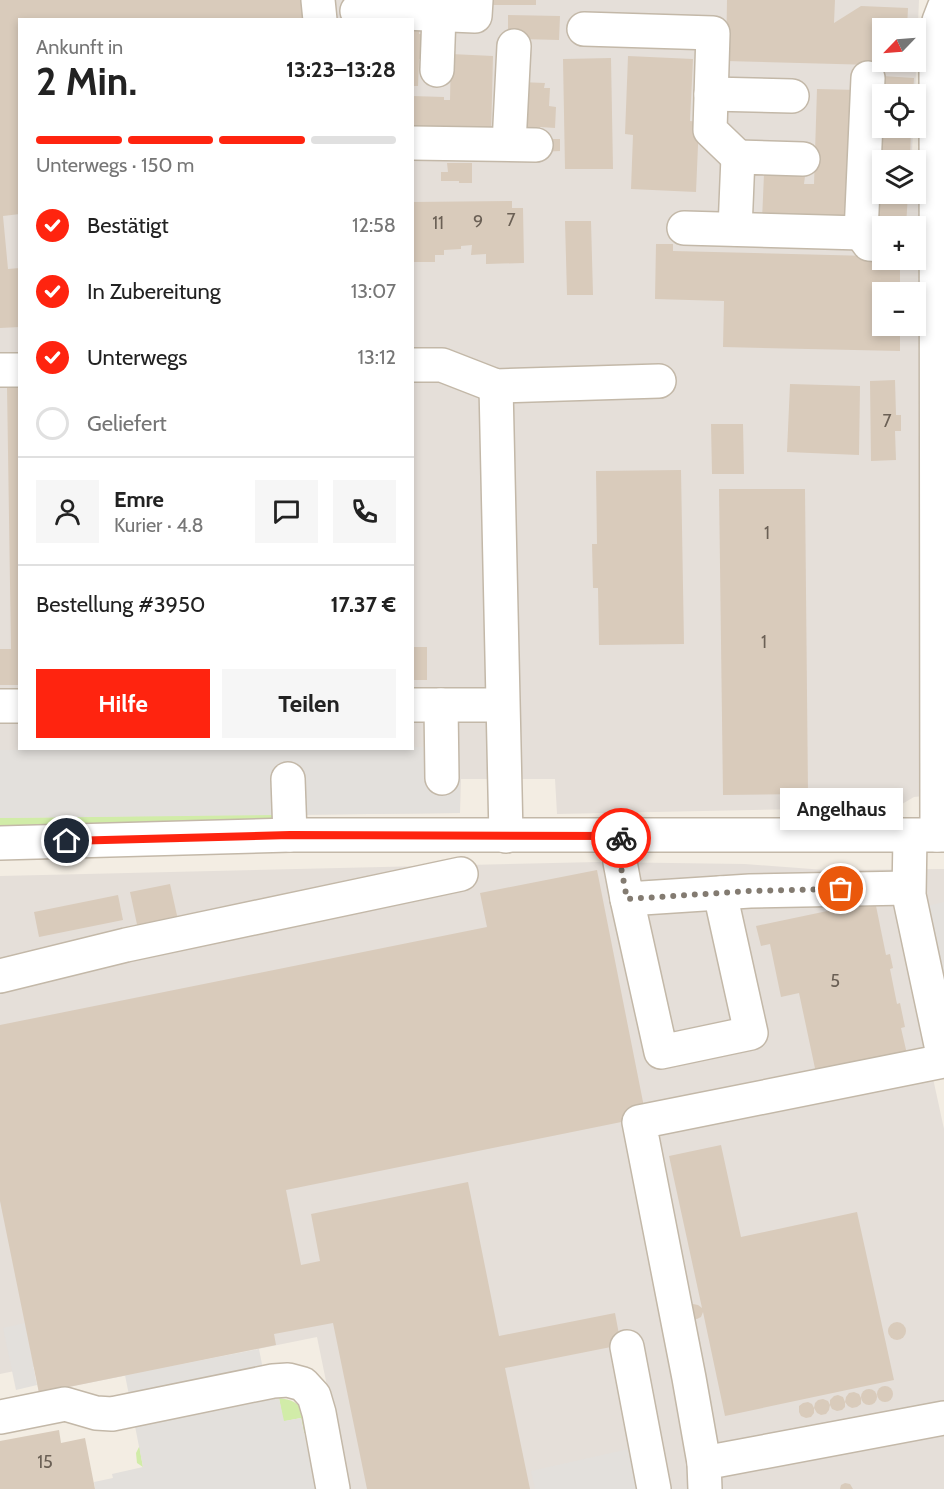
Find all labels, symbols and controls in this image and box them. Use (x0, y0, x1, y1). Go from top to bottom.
north arrow (872, 18, 926, 72)
map controls (872, 18, 926, 336)
text: Ankunft in (36, 35, 123, 59)
text: 13:23–13:28 (286, 56, 396, 83)
text: 2 Min. (36, 57, 137, 105)
button: locate (872, 84, 926, 138)
button: layers (872, 150, 926, 204)
text: Unterwegs · 150 m (36, 153, 194, 177)
icon: check (36, 209, 69, 242)
house number: 7 (506, 209, 516, 231)
house number: 9 (473, 211, 483, 233)
text: Bestätigt (87, 212, 169, 239)
house number: 11 (432, 212, 444, 234)
text: 12:58 (352, 213, 396, 237)
button: + (872, 216, 926, 270)
icon: check (36, 275, 69, 308)
text: In Zubereitung (87, 278, 221, 305)
text: 13:07 (351, 279, 396, 303)
button: − (872, 282, 926, 336)
icon: check (36, 341, 69, 374)
text: Unterwegs (87, 344, 187, 371)
text: 13:12 (358, 345, 396, 369)
text: Geliefert (87, 410, 167, 437)
house number: 7 (882, 410, 892, 432)
button: person (36, 480, 99, 543)
button: chat (255, 480, 318, 543)
button: phone (333, 480, 396, 543)
text: Emre (114, 486, 164, 513)
text: Kurier · 4.8 (114, 513, 204, 537)
house number: 1 (764, 522, 770, 544)
text: Bestellung #3950 (36, 591, 205, 618)
text: 17.37 € (330, 591, 396, 618)
house number: 1 (761, 631, 767, 653)
button: Hilfe (36, 669, 210, 738)
button: Teilen (222, 669, 396, 738)
callout: Angelhaus (780, 787, 902, 829)
text: Angelhaus (797, 797, 886, 821)
courier (591, 808, 651, 868)
pin (41, 815, 92, 866)
icon: bike (605, 822, 638, 855)
icon: home (50, 824, 83, 857)
pin (815, 863, 866, 914)
icon: bag (824, 872, 857, 905)
house number: 5 (830, 970, 840, 992)
house number: 15 (37, 1451, 53, 1473)

